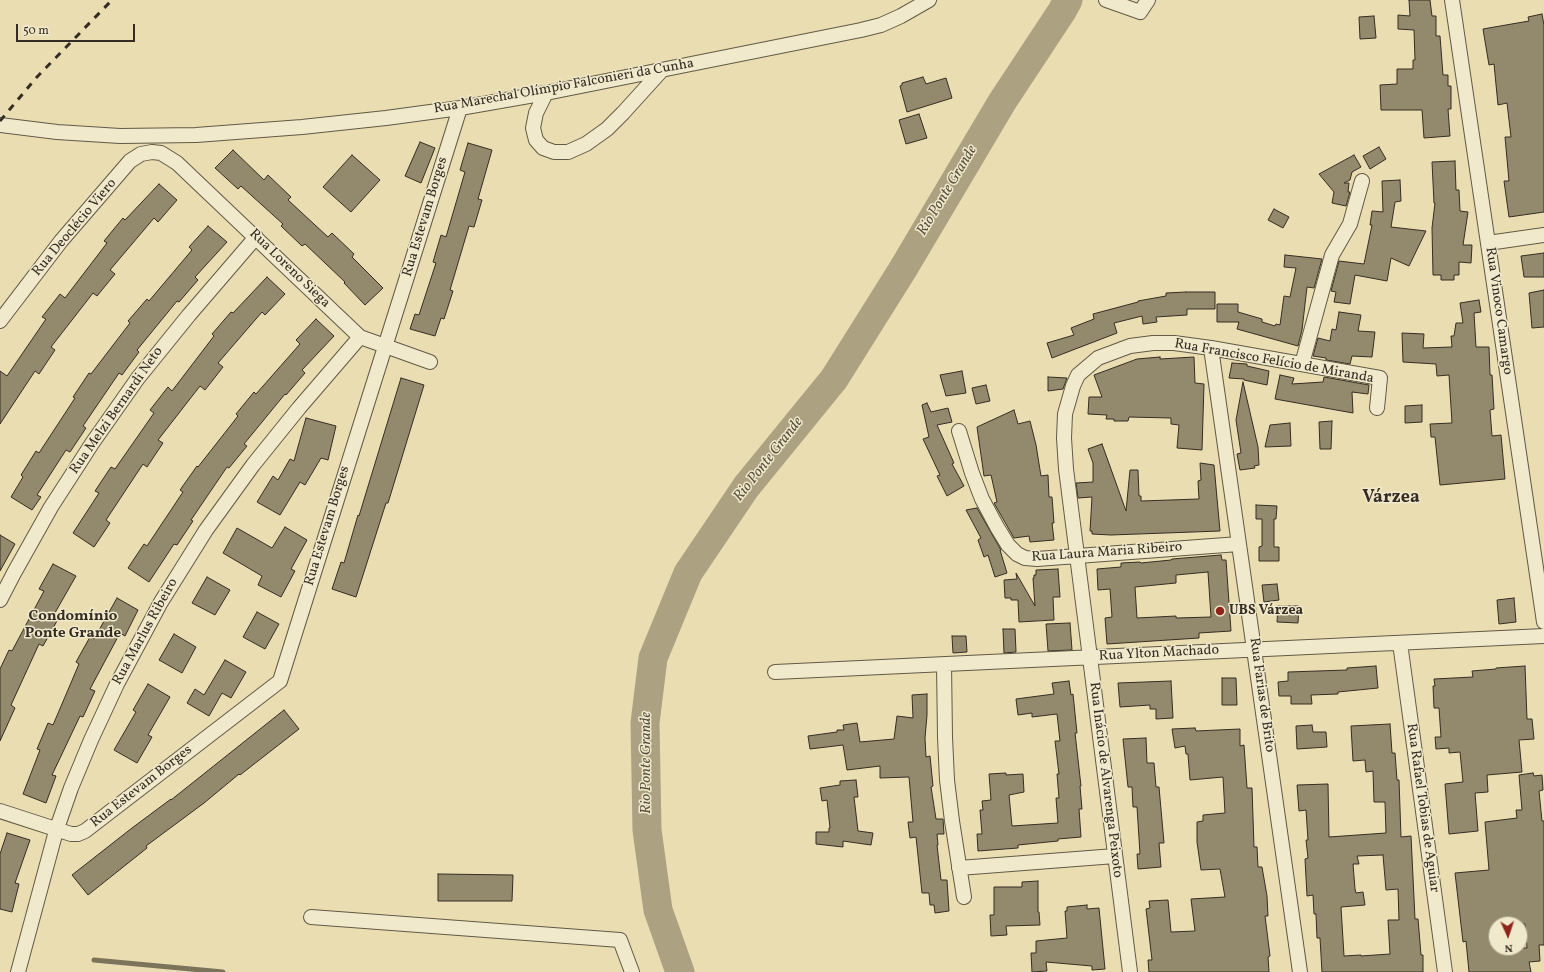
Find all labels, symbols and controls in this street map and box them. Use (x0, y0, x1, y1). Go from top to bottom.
scale bar (18, 16, 137, 42)
text: 50 m (23, 23, 49, 39)
street label: Rua Marechal Olímpio Falconieri da Cunha (433, 56, 695, 118)
water label: Rio Ponte Grande (914, 143, 982, 239)
street label: Rua Estevam Borges (400, 155, 452, 279)
street label: Rua Deoclécio Viero (29, 176, 121, 280)
street label: Rua Loreno Siega (245, 226, 333, 312)
street label: Rua Vinoco Camargo (1481, 246, 1515, 376)
street label: Rua Francisco Felício de Miranda (1173, 336, 1375, 388)
street label: Rua Melzi Bernardi Neto (67, 344, 167, 478)
water label: Rio Ponte Grande (731, 414, 807, 506)
street label: Rua Estevam Borges (302, 464, 354, 588)
district label: Várzea (1362, 488, 1420, 510)
street label: Rua Laura Maria Ribeiro (1031, 539, 1183, 567)
street label: Rua Marlus Ribeiro (110, 576, 182, 688)
place label: UBS Várzea (1229, 603, 1303, 619)
marker: UBS Várzea (1214, 605, 1226, 617)
district label: Condomínio Ponte Grande (25, 608, 121, 643)
street label: Rua Farias de Brito (1245, 637, 1277, 753)
street label: Rua Ylton Machado (1099, 642, 1219, 666)
street label: Rua Inácio de Alvarenga Peixoto (1085, 681, 1125, 879)
water label: Rio Ponte Grande (638, 712, 656, 814)
street label: Rua Rafael Tobias de Aguiar (1402, 722, 1442, 894)
street label: Rua Estevam Borges (88, 742, 196, 832)
north arrow (1488, 916, 1528, 956)
text: N (1504, 940, 1513, 955)

